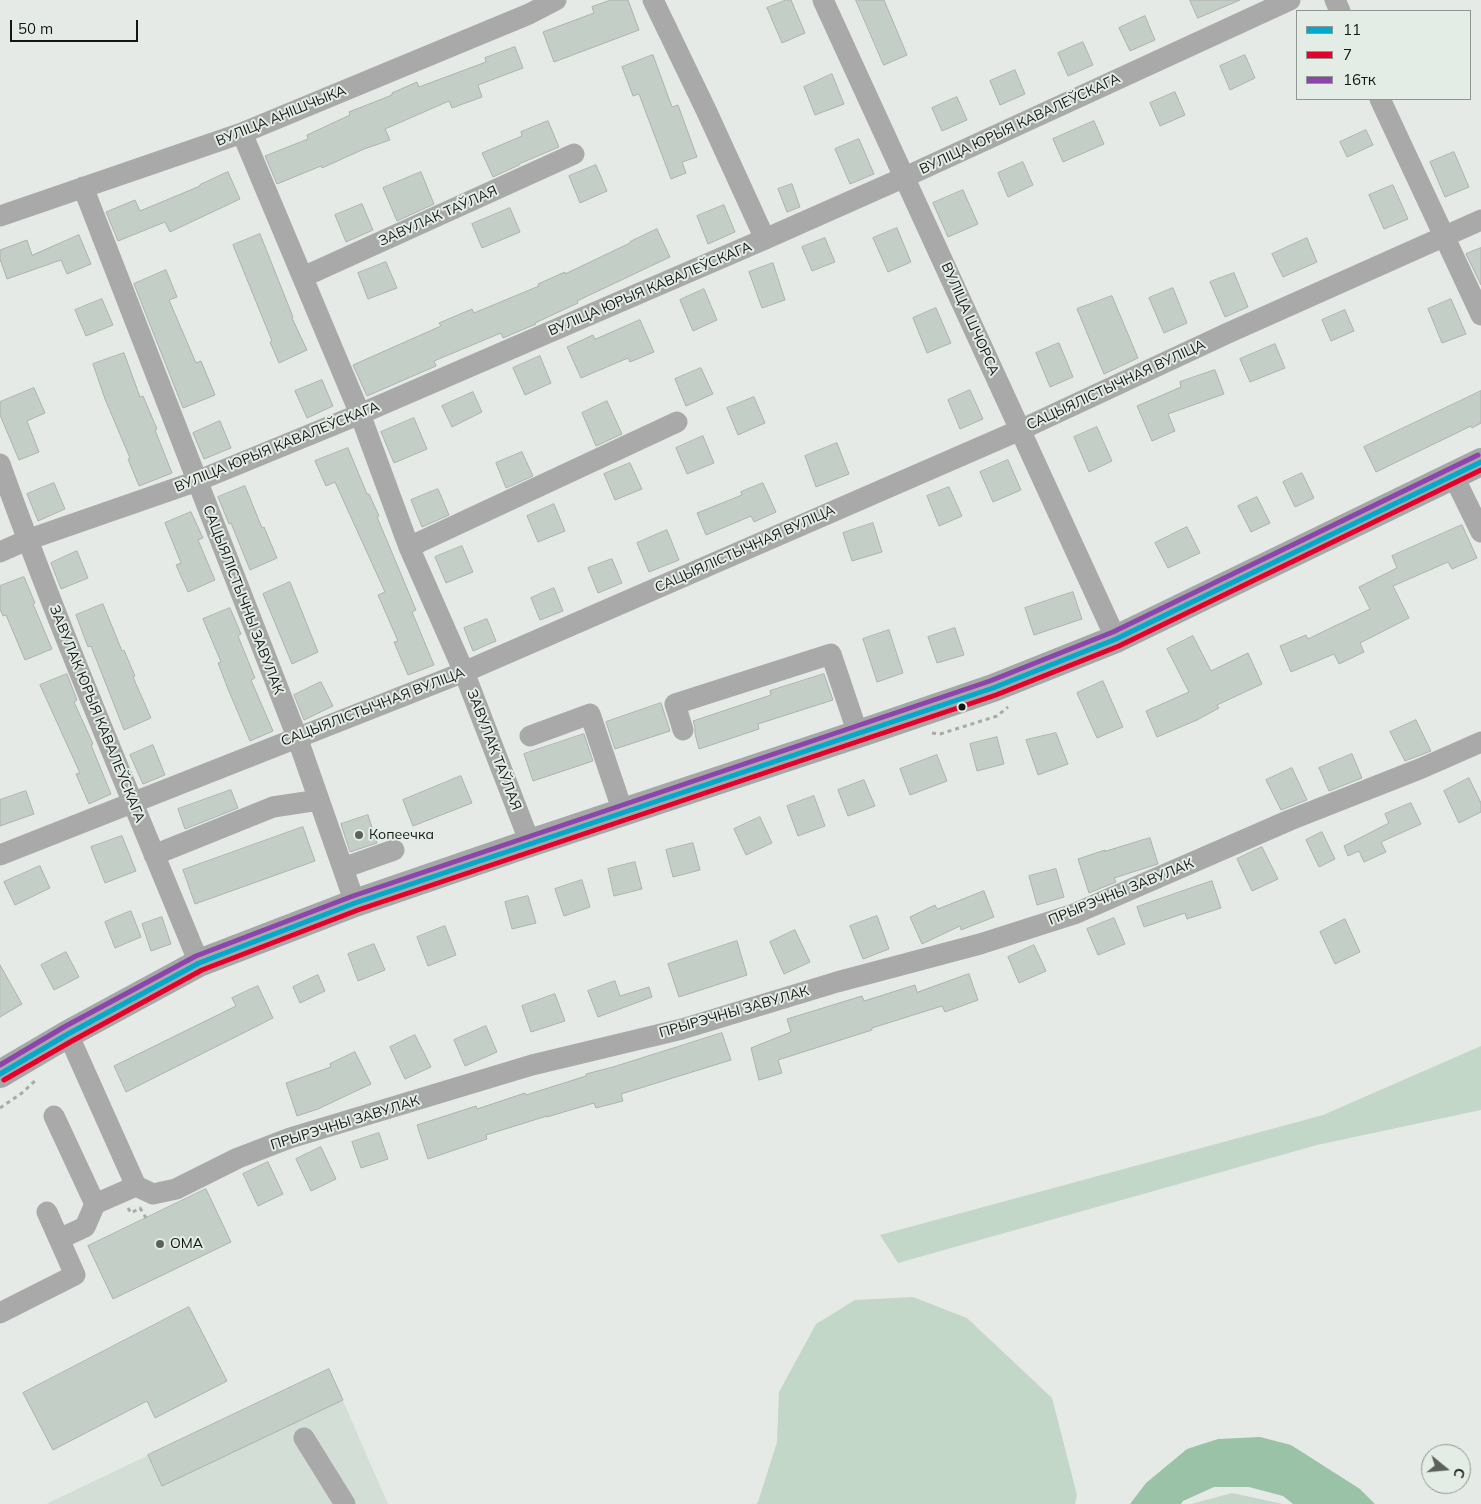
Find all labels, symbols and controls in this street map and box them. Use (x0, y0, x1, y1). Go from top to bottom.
scale bar (12, 10, 140, 42)
legend (1296, 10, 1471, 100)
text: 50 m (18, 19, 53, 38)
text: 11 (1343, 20, 1361, 39)
text: 7 (1343, 45, 1352, 64)
street label: ВУЛІЦА ЮРЫЯ КАВАЛЕЎСКАГА (917, 70, 1123, 178)
text: 16тк (1343, 70, 1376, 89)
street label: ВУЛІЦА АНІШЧЫКА (213, 82, 349, 150)
street label: ЗАВУЛАК ТАЎЛАЯ (376, 182, 500, 250)
street label: ВУЛІЦА ЮРЫЯ КАВАЛЕЎСКАГА (546, 238, 754, 340)
street label: ВУЛІЦА ШЧОРСА (937, 260, 1003, 378)
street label: САЦЫЯЛІСТЫЧНАЯ ВУЛІЦА (1024, 336, 1208, 434)
street label: ВУЛІЦА ЮРЫЯ КАВАЛЕЎСКАГА (172, 398, 382, 496)
street label: САЦЫЯЛІСТЫЧНАЯ ВУЛІЦА (652, 502, 838, 596)
street label: САЦЫЯЛІСТЫЧНЫ ЗАВУЛАК (199, 503, 287, 697)
street label: ЗАВУЛАК ЮРЫЯ КАВАЛЕЎСКАГА (46, 603, 148, 825)
street label: САЦЫЯЛІСТЫЧНАЯ ВУЛІЦА (279, 664, 467, 750)
street label: ЗАВУЛАК ТАЎЛАЯ (463, 687, 525, 813)
unlabelled marker (957, 702, 967, 712)
place label: Копеечка (369, 827, 434, 843)
marker: Копеечка (353, 829, 365, 841)
street label: ПРЫРЭЧНЫ ЗАВУЛАК (1046, 855, 1196, 929)
street label: ПРЫРЭЧНЫ ЗАВУЛАК (657, 983, 811, 1041)
street label: ПРЫРЭЧНЫ ЗАВУЛАК (268, 1092, 422, 1154)
place label: ОМА (170, 1236, 203, 1252)
marker: ОМА (154, 1238, 166, 1250)
north arrow (1421, 1444, 1471, 1494)
text: С (1449, 1466, 1469, 1480)

